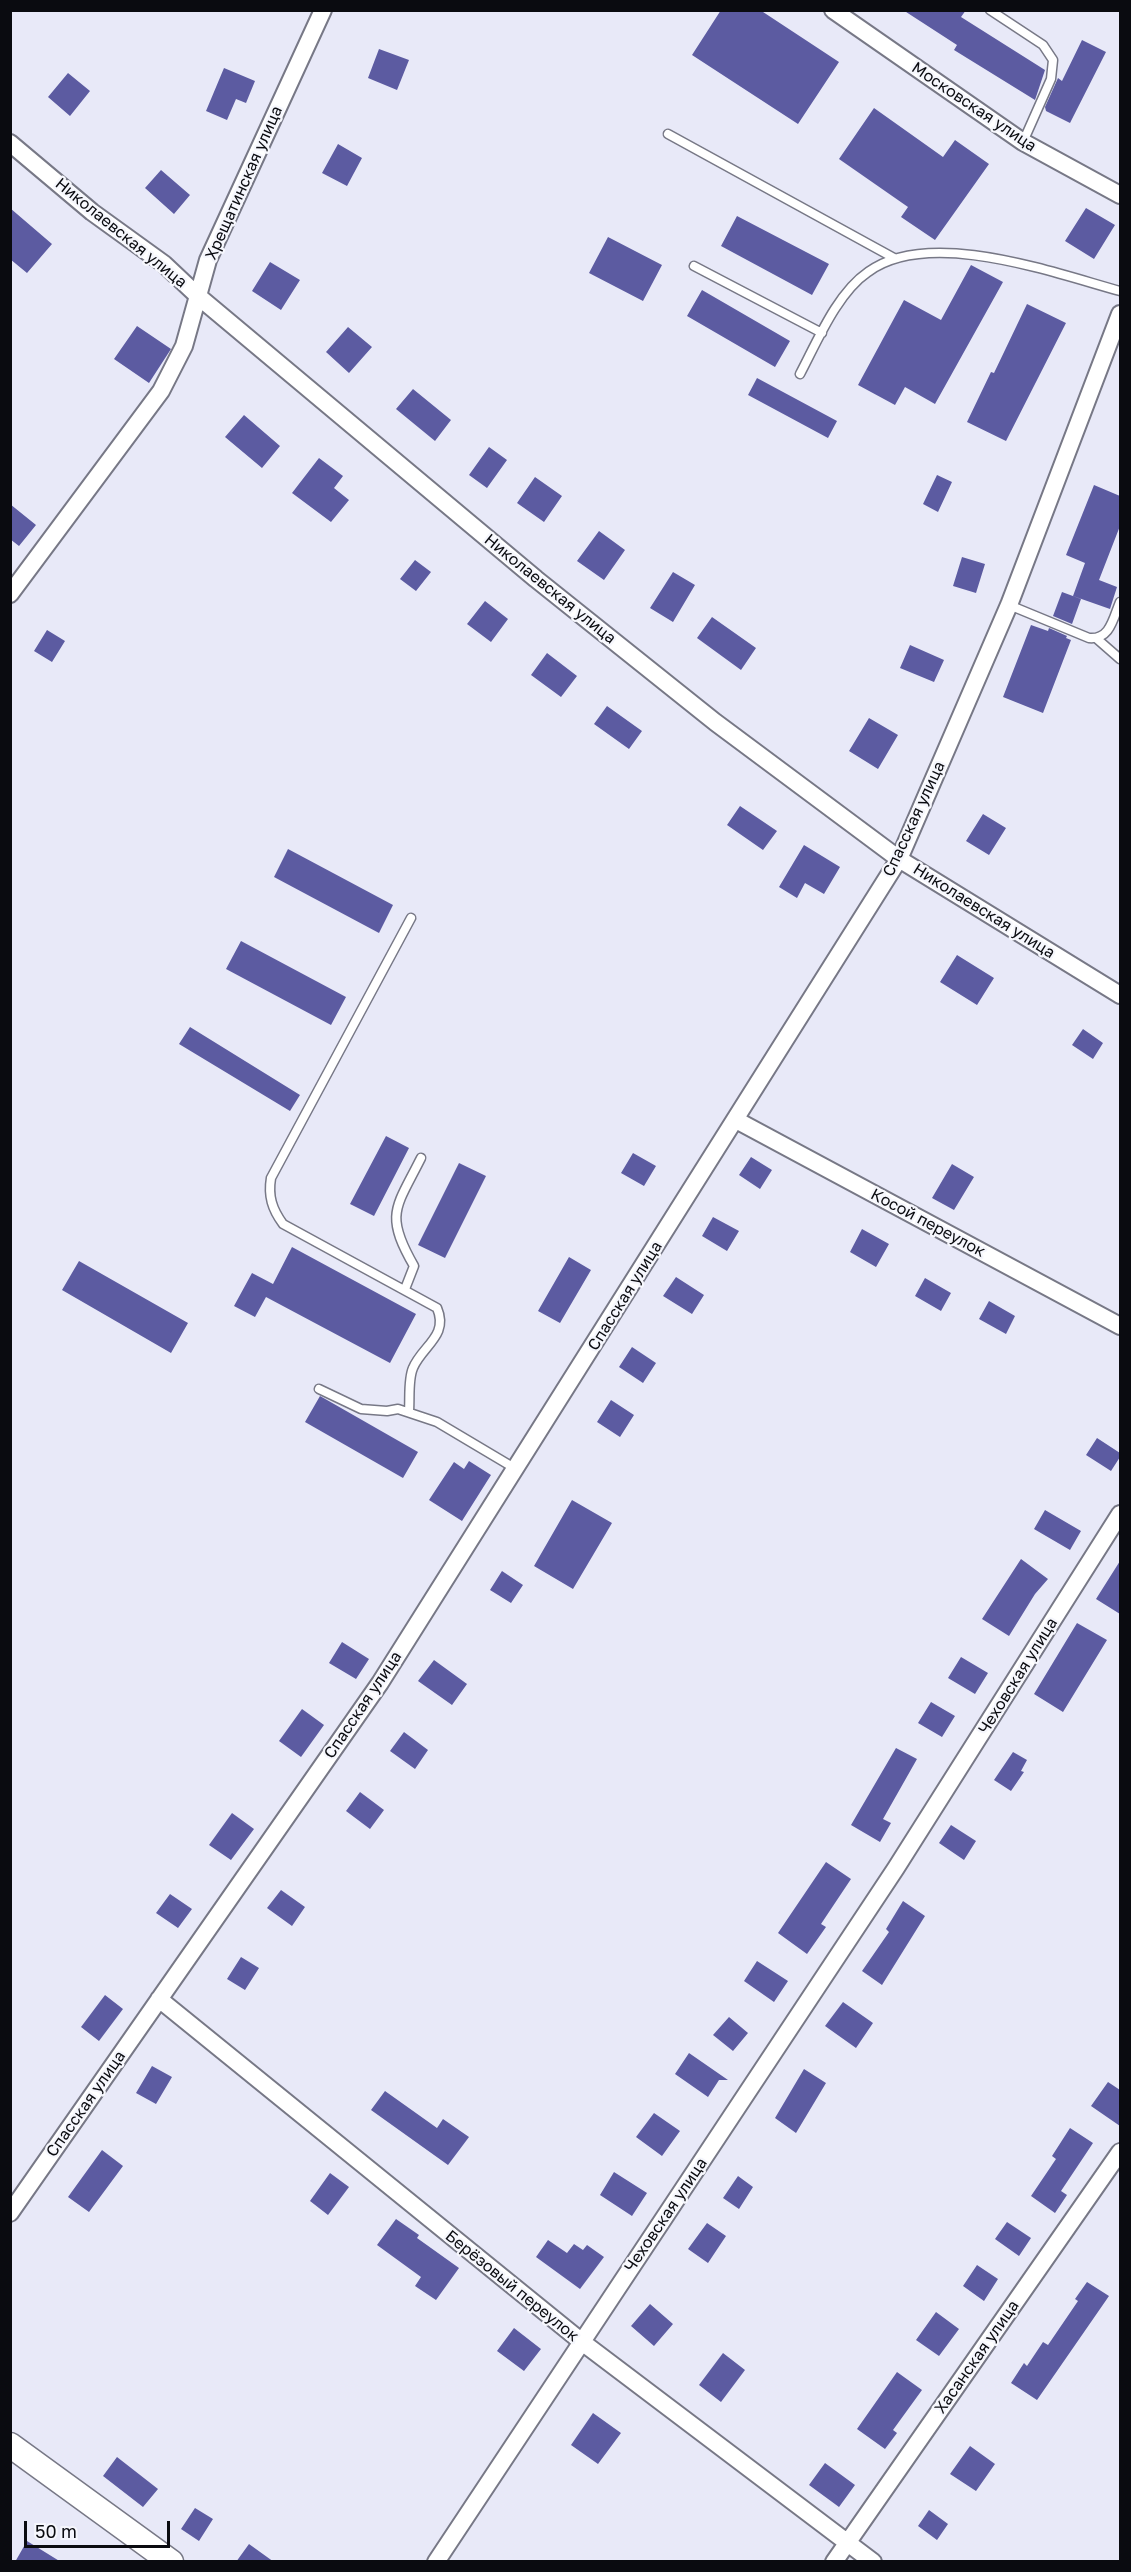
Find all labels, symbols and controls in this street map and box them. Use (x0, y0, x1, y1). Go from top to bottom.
street label: Московская улица (908, 58, 1040, 156)
street label: Хрещатинская улица (201, 103, 287, 263)
street label: Николаевская улица (51, 174, 191, 292)
street label: Николаевская улица (480, 530, 620, 648)
street label: Спасская улица (879, 758, 949, 880)
street label: Николаевская улица (909, 859, 1059, 963)
street label: Косой переулок (867, 1185, 989, 1261)
street label: Спасская улица (584, 1238, 666, 1354)
street label: Чеховская улица (974, 1614, 1062, 1738)
street label: Спасская улица (320, 1648, 406, 1762)
street label: Спасская улица (42, 2047, 130, 2161)
street label: Чеховская улица (621, 2154, 711, 2276)
street label: Берёзовый переулок (441, 2226, 583, 2346)
street label: Хасанская улица (931, 2297, 1023, 2417)
scale bar (27, 2509, 172, 2547)
text: 50 m (35, 2520, 77, 2542)

